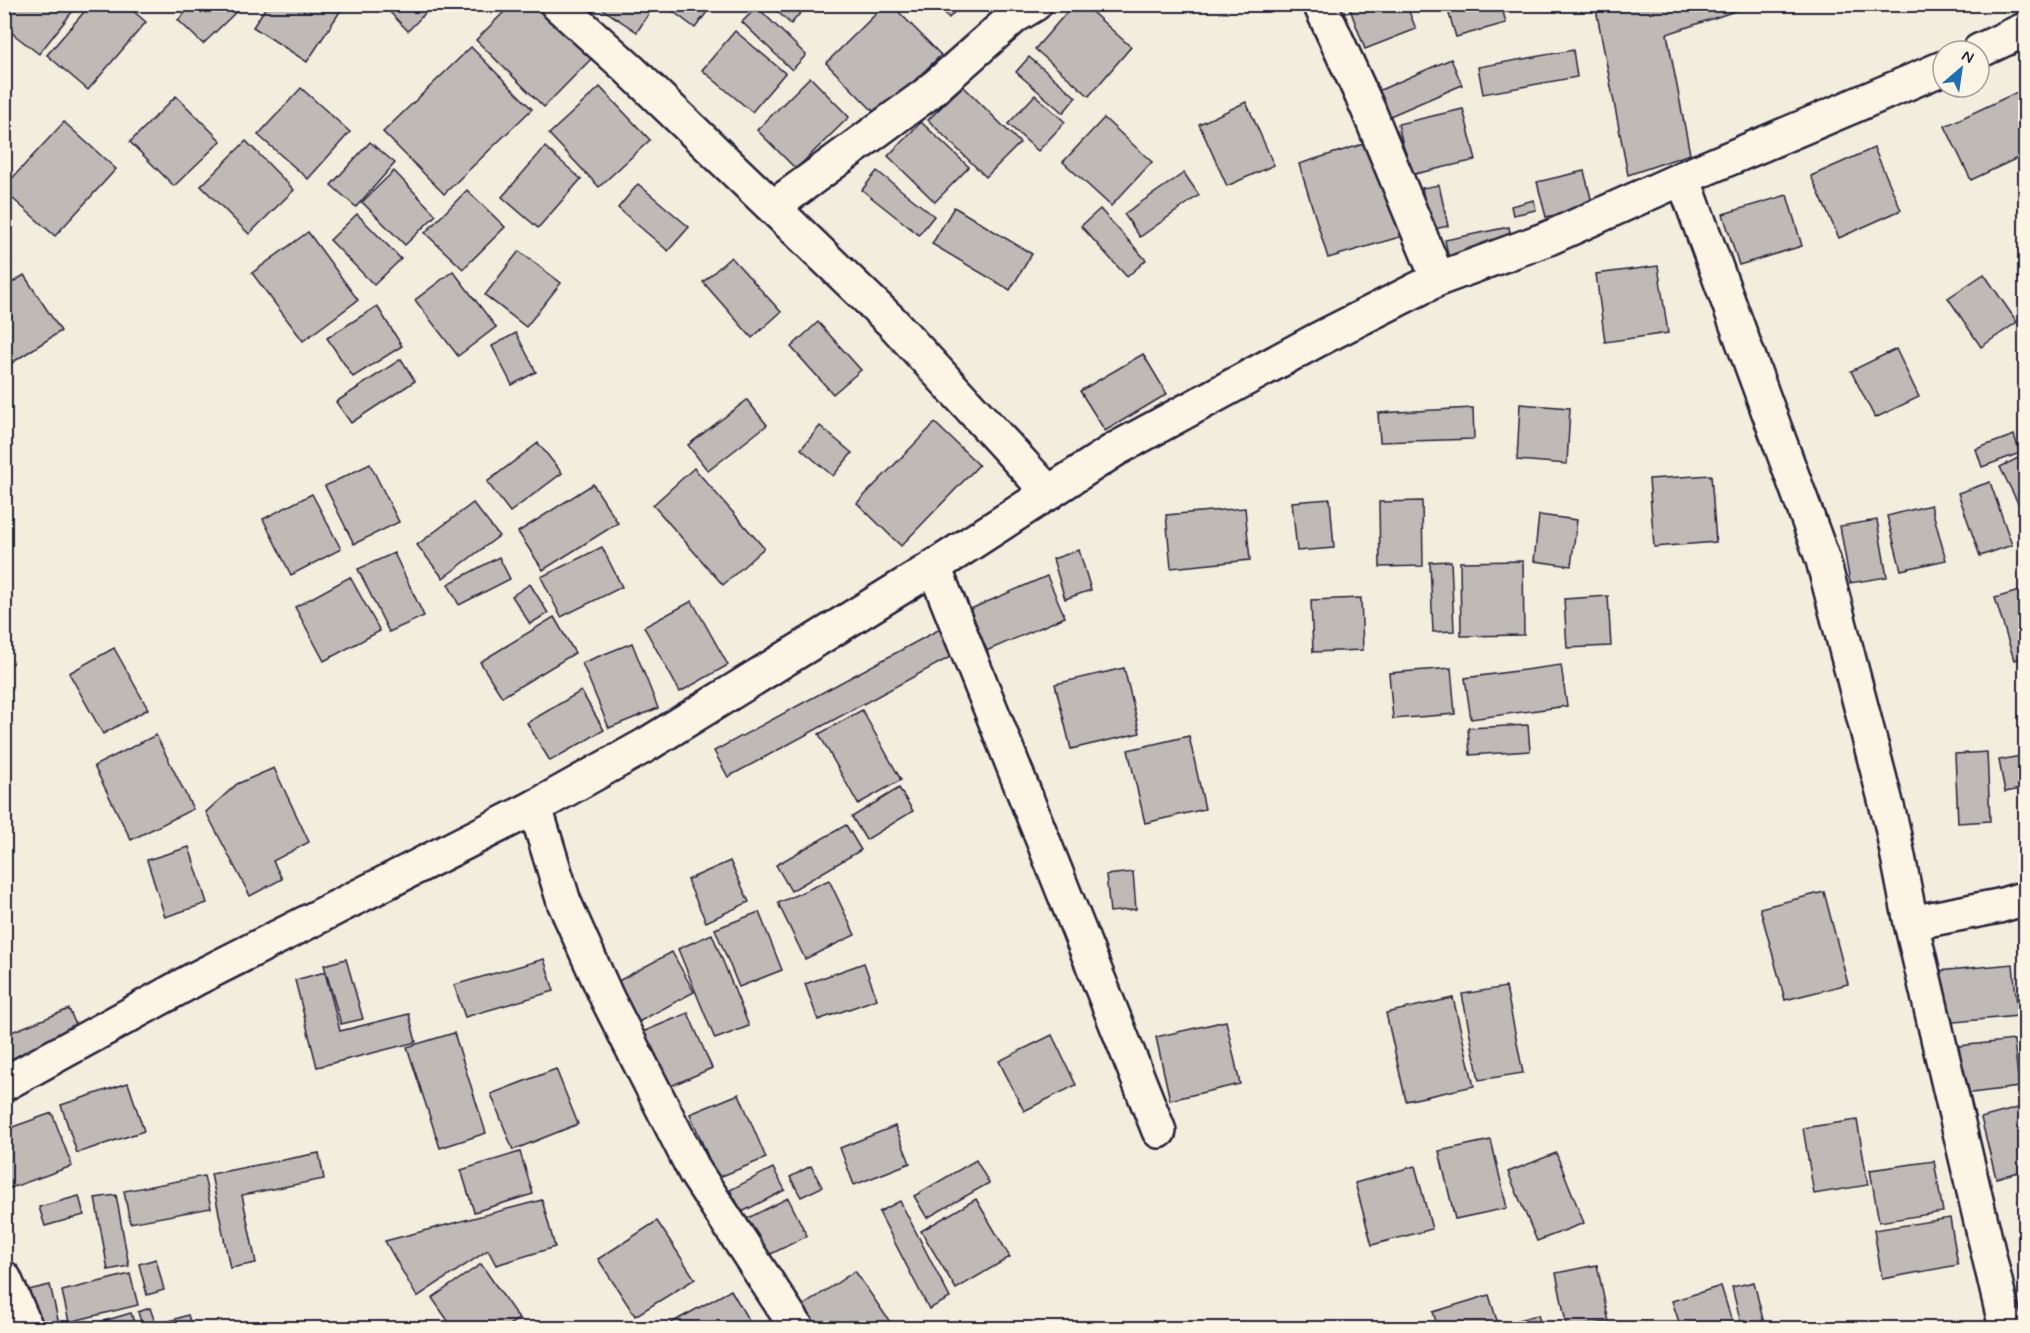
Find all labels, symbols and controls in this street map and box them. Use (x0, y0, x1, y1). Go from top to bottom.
north arrow (1931, 39, 1991, 99)
text: N (1958, 45, 1977, 69)

